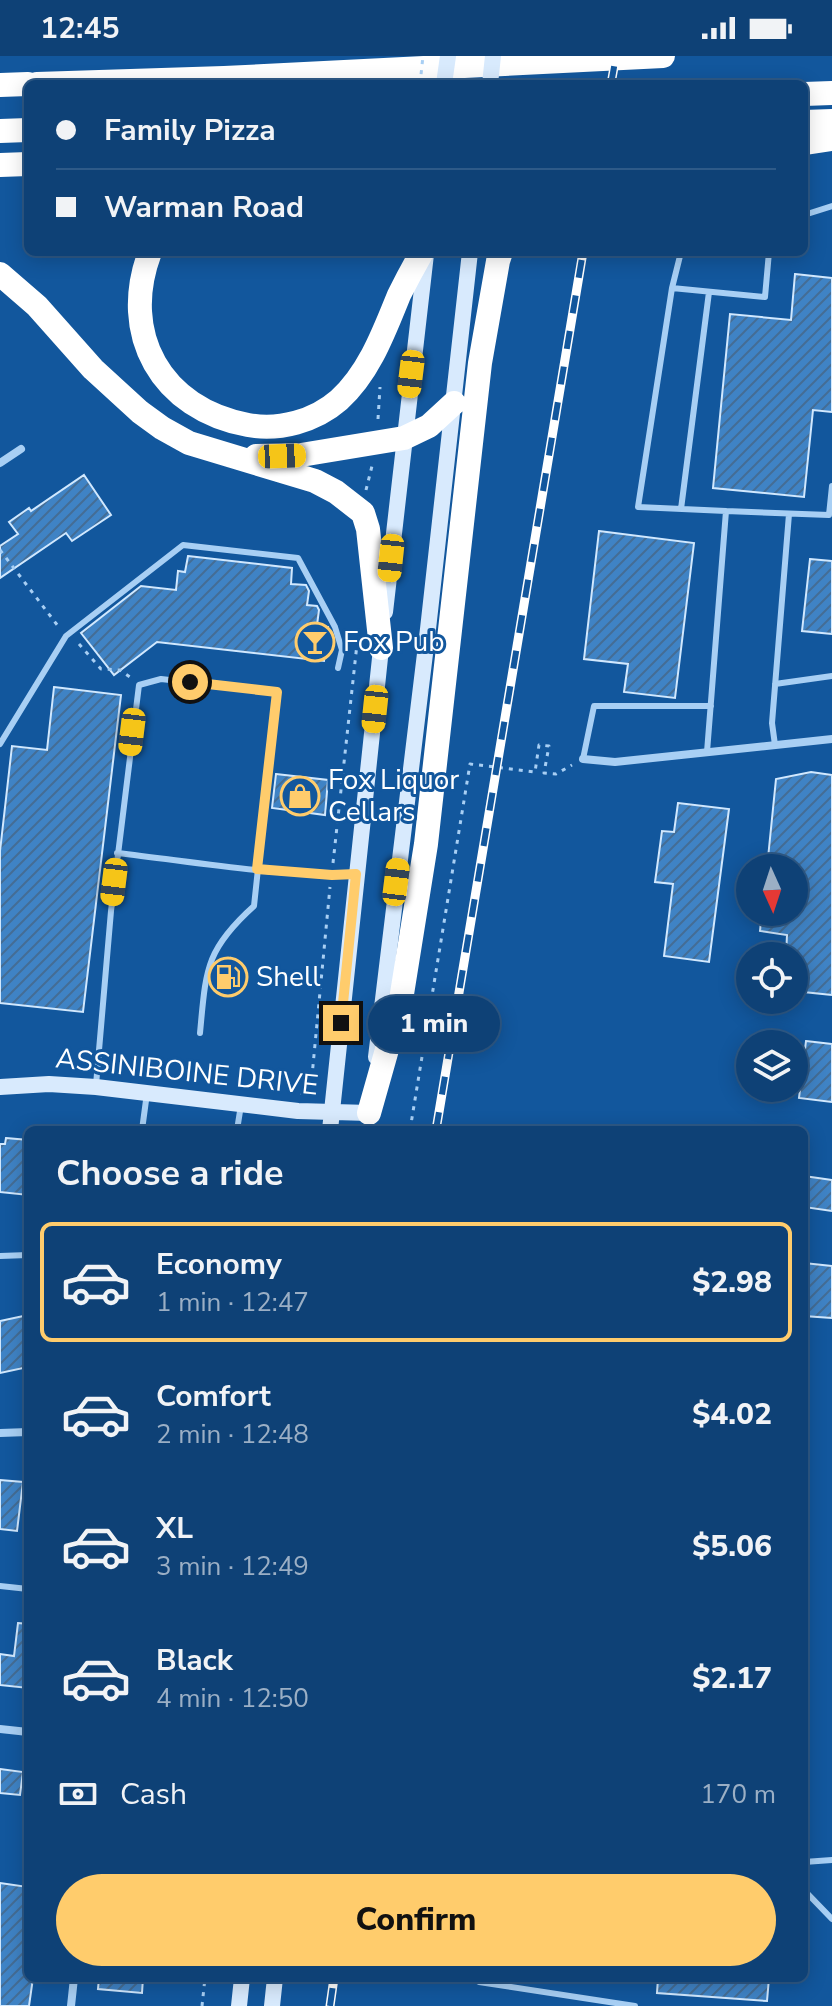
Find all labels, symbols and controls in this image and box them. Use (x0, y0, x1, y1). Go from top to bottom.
text: 12:45 (40, 8, 119, 49)
text: Family Pizza (104, 110, 276, 151)
text: Warman Road (104, 187, 304, 228)
car (396, 349, 426, 399)
car (258, 443, 306, 469)
car (377, 533, 405, 583)
bar icon: Fox Pub (294, 621, 336, 663)
place label: Fox Pub (343, 623, 445, 661)
route start (172, 664, 208, 700)
car (361, 684, 389, 734)
car (117, 707, 147, 757)
place label: Fox Liquor Cellars (328, 761, 459, 831)
shop icon: Fox Liquor Cellars (279, 775, 321, 817)
north arrow (736, 854, 808, 926)
map controls (736, 854, 808, 1102)
car (99, 857, 129, 907)
car (381, 857, 411, 907)
button: locate (736, 942, 808, 1014)
fuel station icon: Shell (207, 956, 249, 998)
place label: Shell (256, 958, 321, 996)
callout: 1 min (369, 995, 501, 1051)
route end (323, 1005, 359, 1041)
text: 1 min (400, 1006, 468, 1041)
button: layers (736, 1030, 808, 1102)
street label: ASSINIBOINE DRIVE (54, 1039, 320, 1105)
text: Choose a ride (56, 1149, 284, 1198)
text: Economy (156, 1244, 282, 1285)
icon: car (60, 1246, 132, 1318)
text: $2.98 (692, 1262, 772, 1303)
text: 1 min · 12:47 (156, 1285, 309, 1320)
text: Comfort (156, 1376, 271, 1417)
icon: car (60, 1378, 132, 1450)
text: $4.02 (692, 1394, 772, 1435)
text: 2 min · 12:48 (156, 1417, 309, 1452)
text: XL (156, 1508, 193, 1549)
icon: car (60, 1510, 132, 1582)
text: $5.06 (692, 1526, 772, 1567)
text: 3 min · 12:49 (156, 1549, 309, 1584)
text: Black (156, 1640, 233, 1681)
icon: car (60, 1642, 132, 1714)
text: $2.17 (692, 1658, 772, 1699)
text: 4 min · 12:50 (156, 1681, 309, 1716)
icon: cash (56, 1772, 100, 1816)
text: Cash (120, 1774, 187, 1815)
text: 170 m (700, 1777, 776, 1812)
button: Confirm (56, 1874, 776, 1966)

